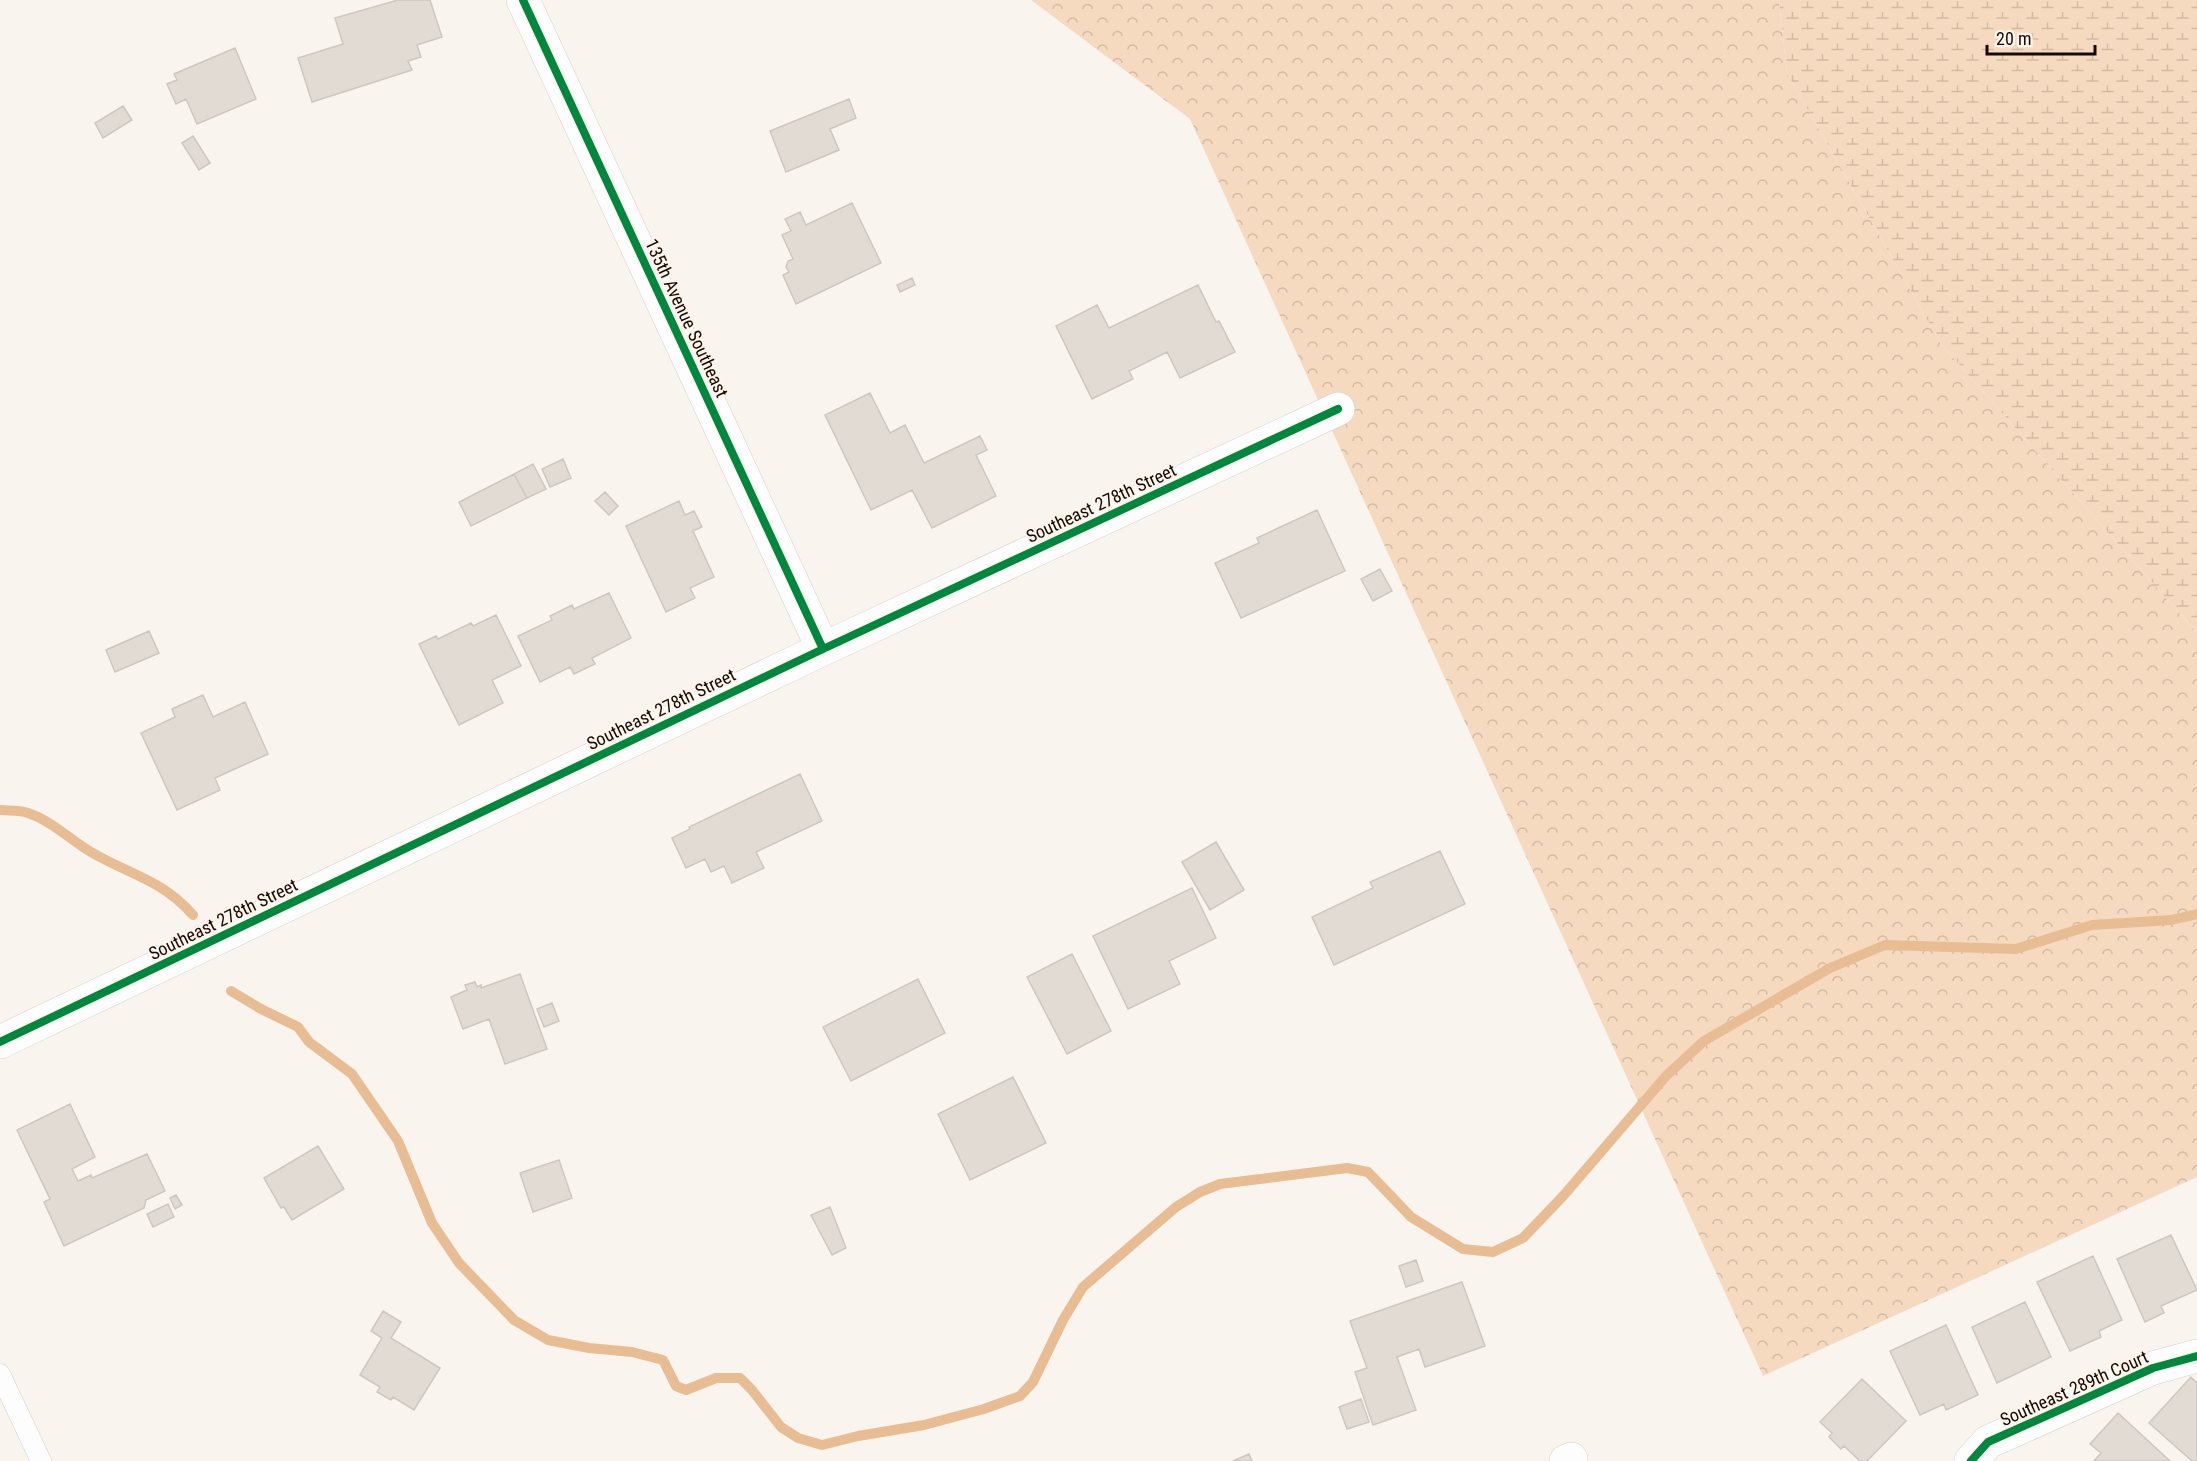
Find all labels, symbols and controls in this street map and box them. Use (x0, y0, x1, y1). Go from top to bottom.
scale bar (1987, 18, 2095, 56)
text: 20 m (1996, 28, 2031, 49)
street label: 135th Avenue Southeast (641, 235, 733, 401)
street label: Southeast 278th Street (1023, 459, 1179, 547)
street label: Southeast 278th Street (583, 664, 739, 754)
street label: Southeast 278th Street (145, 874, 301, 964)
street label: Southeast 289th Court (1997, 1346, 2151, 1430)

